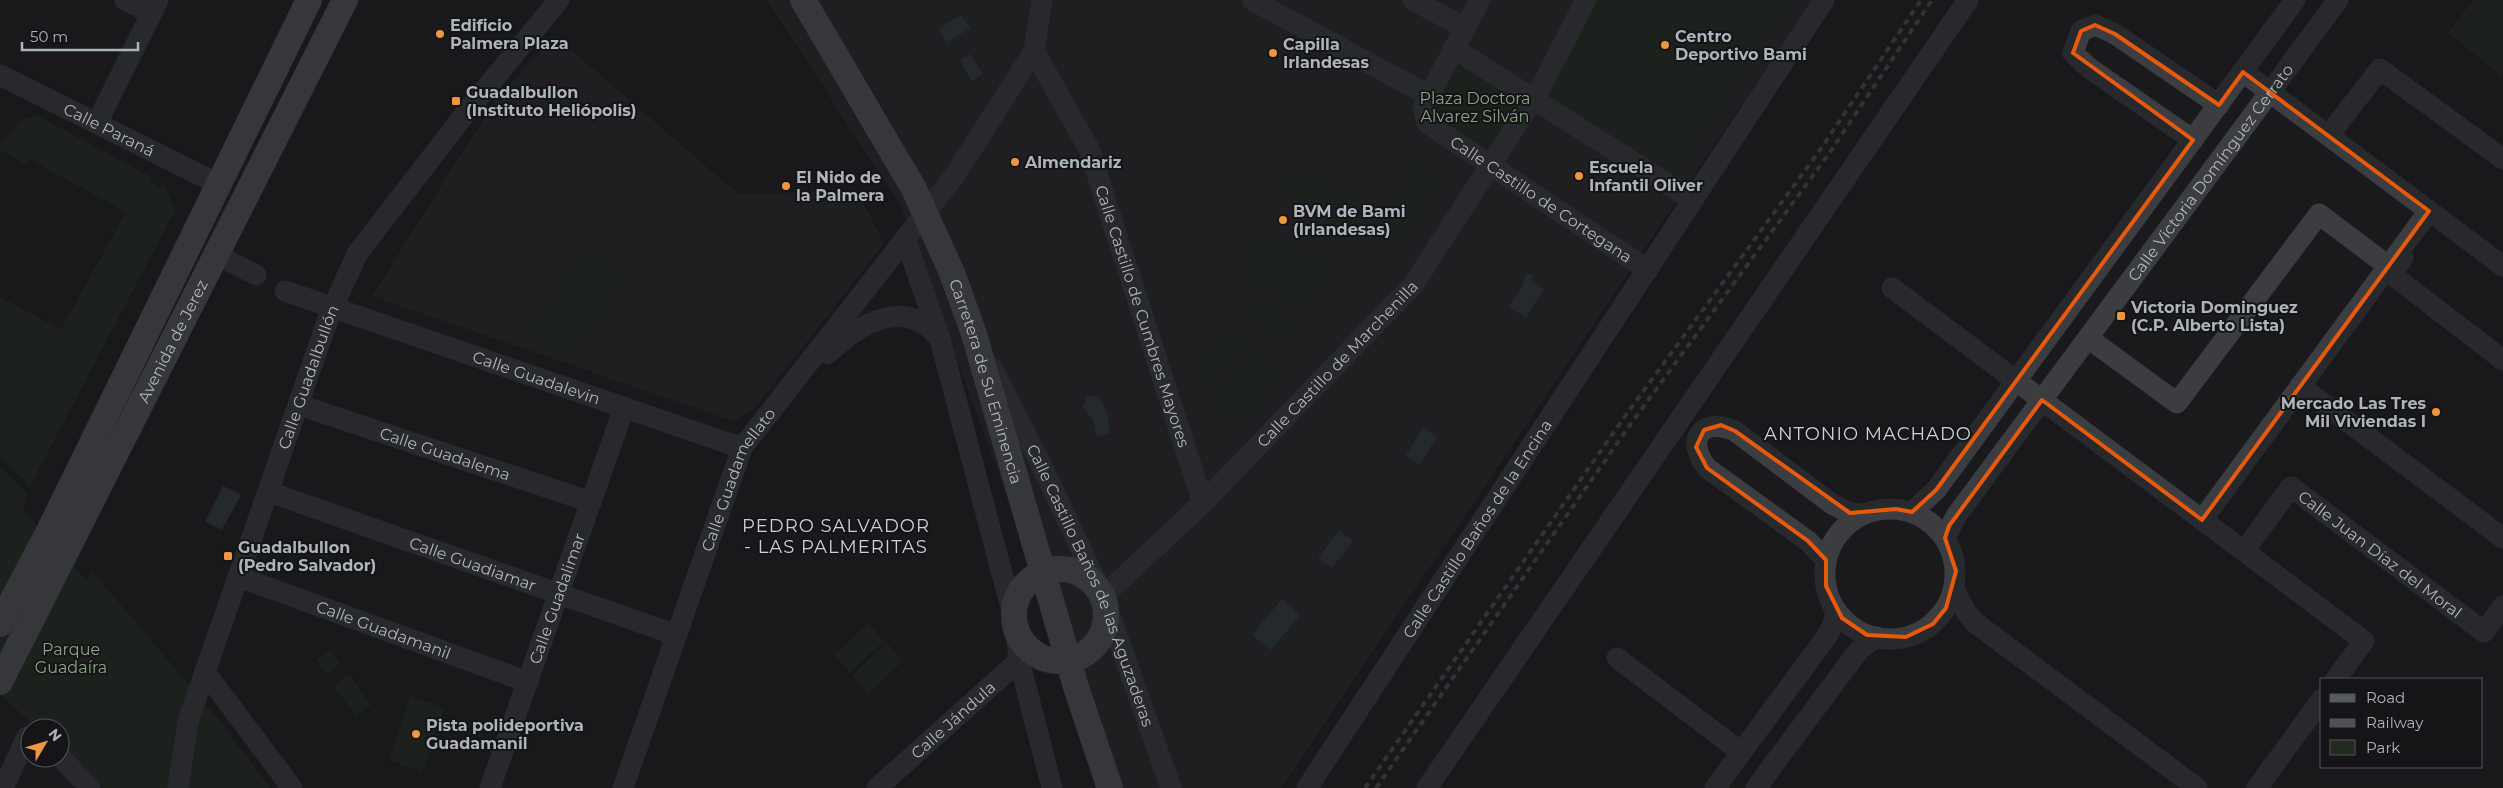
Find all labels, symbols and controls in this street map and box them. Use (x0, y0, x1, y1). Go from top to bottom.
place label: Edificio Palmera Plaza (450, 16, 569, 53)
scale bar (22, 20, 139, 52)
text: 50 m (30, 27, 68, 46)
place label: Centro Deportivo Bami (1675, 27, 1807, 64)
marker: Edificio Palmera Plaza (434, 28, 446, 40)
place label: Capilla Irlandesas (1283, 35, 1369, 72)
marker: Centro Deportivo Bami (1659, 39, 1671, 51)
marker: Capilla Irlandesas (1267, 47, 1279, 59)
street label: Calle Victoria Domínguez Cerrato (2124, 60, 2297, 285)
place label: Guadalbullon (Instituto Heliópolis) (466, 83, 636, 120)
park label: Plaza Doctora Alvarez Silván (1420, 89, 1530, 126)
marker: Guadalbullon (Instituto Heliópolis) (450, 95, 462, 107)
street label: Calle Paraná (60, 99, 158, 161)
street label: Calle Castillo de Cortegana (1447, 132, 1636, 267)
place label: Almendariz (1024, 153, 1122, 172)
marker: Almendariz (1009, 156, 1021, 168)
place label: Escuela Infantil Oliver (1589, 158, 1703, 195)
place label: El Nido de la Palmera (796, 168, 884, 205)
marker: Escuela Infantil Oliver (1573, 170, 1585, 182)
marker: El Nido de la Palmera (780, 180, 792, 192)
street label: Calle Castillo de Cumbres Mayores (1091, 183, 1193, 450)
place label: BVM de Bami (Irlandesas) (1293, 202, 1406, 239)
marker: BVM de Bami (Irlandesas) (1277, 214, 1289, 226)
street label: Carretera de Su Eminencia (945, 276, 1026, 486)
street label: Avenida de Jerez (134, 277, 212, 406)
street label: Calle Castillo de Marchenilla (1253, 277, 1422, 451)
place label: Victoria Dominguez (C.P. Alberto Lista) (2130, 298, 2298, 335)
street label: Calle Guadalbullón (274, 302, 343, 452)
marker: Victoria Dominguez (C.P. Alberto Lista) (2115, 310, 2127, 322)
street label: Calle Guadalevin (470, 347, 603, 409)
place label: Mercado Las Tres Mil Viviendas I (2281, 394, 2427, 431)
street label: Calle Guadamellato (698, 404, 780, 554)
marker: Mercado Las Tres Mil Viviendas I (2430, 406, 2442, 418)
street label: Calle Castillo Baños de la Encina (1399, 416, 1556, 642)
street label: Calle Guadalema (377, 423, 513, 485)
district label: ANTONIO MACHADO (1764, 423, 1972, 445)
street label: Calle Castillo Baños de las Aguzaderas (1023, 441, 1158, 729)
street label: Calle Juan Díaz del Moral (2294, 487, 2465, 622)
district label: PEDRO SALVADOR - LAS PALMERITAS (742, 515, 930, 558)
street label: Calle Guadalimar (525, 531, 589, 667)
street label: Calle Guadiamar (407, 533, 539, 595)
place label: Guadalbullon (Pedro Salvador) (238, 538, 376, 575)
marker: Guadalbullon (Pedro Salvador) (222, 550, 234, 562)
street label: Calle Guadamanil (314, 597, 454, 663)
park label: Parque Guadaíra (35, 640, 107, 677)
street label: Calle Jándula (907, 678, 999, 763)
legend (2320, 678, 2483, 768)
text: Road (2366, 688, 2405, 707)
text: Railway (2366, 713, 2424, 732)
place label: Pista polideportiva Guadamanil (426, 716, 584, 753)
north arrow (20, 718, 70, 768)
text: N (45, 725, 66, 745)
marker: Pista polideportiva Guadamanil (410, 728, 422, 740)
text: Park (2366, 738, 2400, 757)

